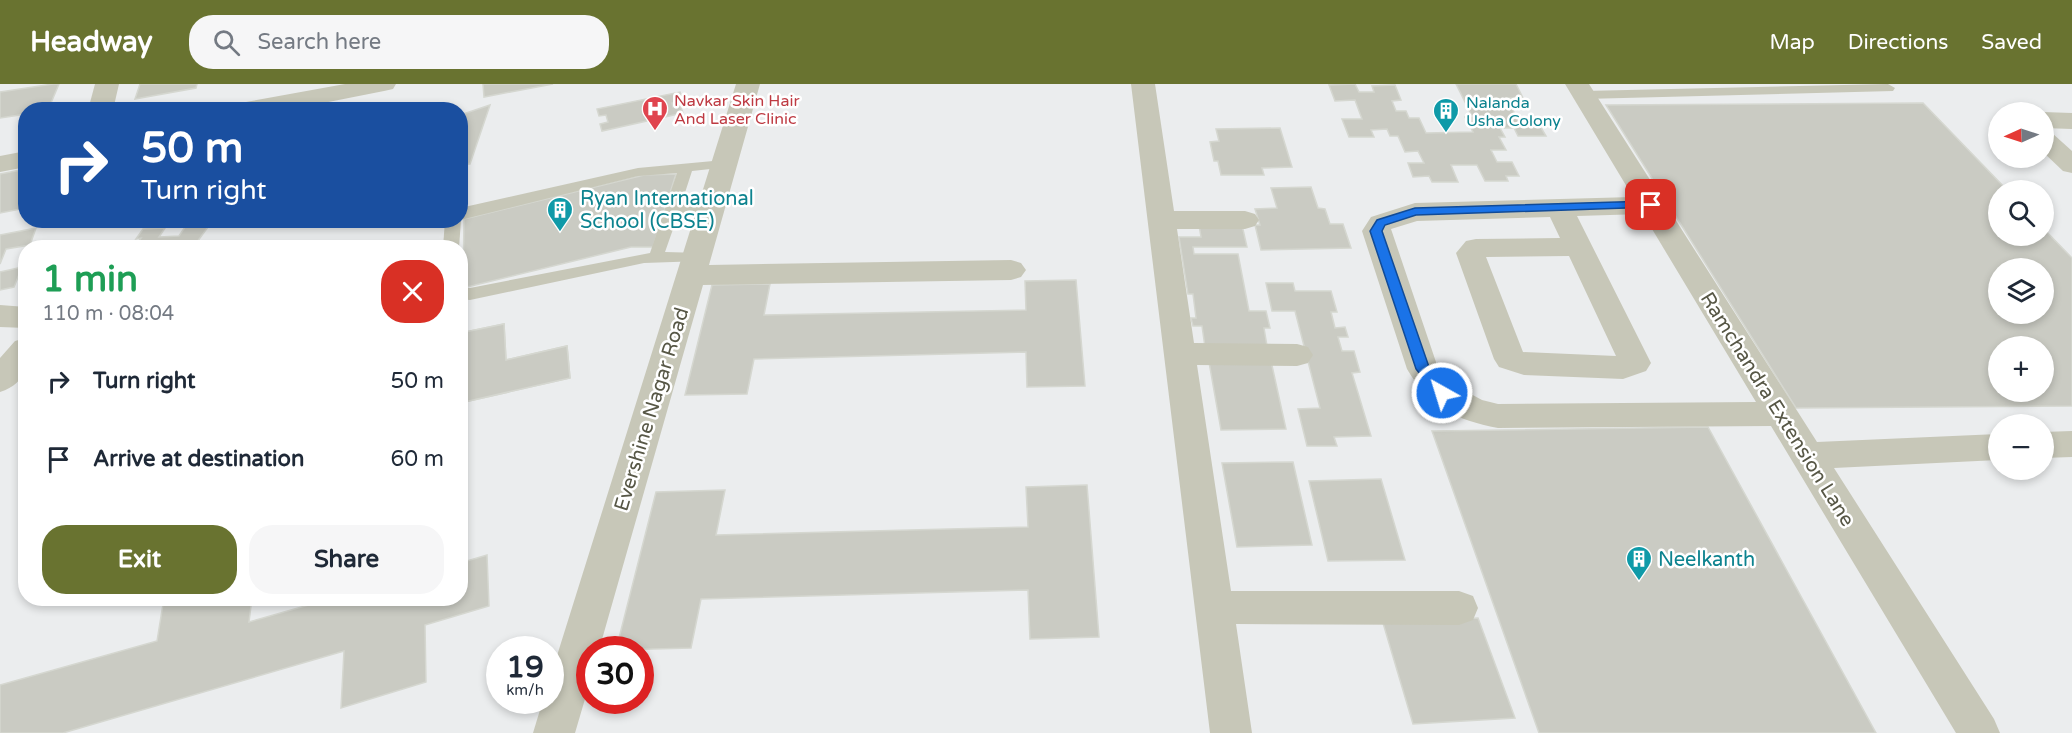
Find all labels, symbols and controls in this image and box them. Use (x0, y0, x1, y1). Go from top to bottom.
search box (189, 15, 609, 69)
text: Headway (30, 25, 153, 59)
icon: search (210, 26, 243, 59)
text: Search here (258, 29, 381, 55)
text: Map (1769, 30, 1815, 55)
text: Directions (1848, 30, 1948, 55)
text: Saved (1981, 30, 2042, 55)
place label: Navkar Skin Hair And Laser Clinic (674, 91, 800, 129)
place label: Nalanda Usha Colony (1466, 93, 1561, 131)
hospital icon: Navkar Skin Hair And Laser Clinic (640, 94, 670, 132)
building icon: Nalanda Usha Colony (1431, 96, 1461, 134)
north arrow (1988, 102, 2054, 168)
map controls (1988, 102, 2054, 480)
text: 50 m (141, 123, 243, 174)
icon: right (42, 126, 120, 204)
text: Turn right (141, 174, 267, 207)
pin (1625, 179, 1676, 230)
button: search (1988, 180, 2054, 246)
place label: Ryan International School (CBSE) (580, 187, 754, 234)
icon: arrive (1634, 188, 1667, 221)
building icon: Ryan International School (CBSE) (545, 195, 575, 233)
text: 1 min (42, 258, 138, 301)
button: layers (1988, 258, 2054, 324)
button: close (381, 260, 444, 323)
street label: Ramchandra Extension Lane (1695, 288, 1859, 531)
text: 110 m · 08:04 (42, 302, 174, 326)
street label: Evershine Nagar Road (610, 305, 694, 514)
button: + (1988, 336, 2054, 402)
position arrow (1410, 361, 1474, 425)
icon: right (42, 365, 75, 398)
text: Turn right (93, 368, 195, 394)
text: 50 m (390, 368, 444, 394)
button: − (1988, 414, 2054, 480)
icon: arrive (42, 443, 75, 476)
text: Arrive at destination (93, 446, 304, 472)
text: 60 m (390, 446, 444, 472)
button: Exit (42, 525, 237, 594)
button: Share (249, 525, 444, 594)
building icon: Neelkanth (1624, 544, 1654, 582)
place label: Neelkanth (1658, 548, 1755, 572)
speed limit sign: 30 (576, 636, 654, 714)
text: 19 (506, 649, 544, 686)
text: km/h (506, 681, 544, 699)

